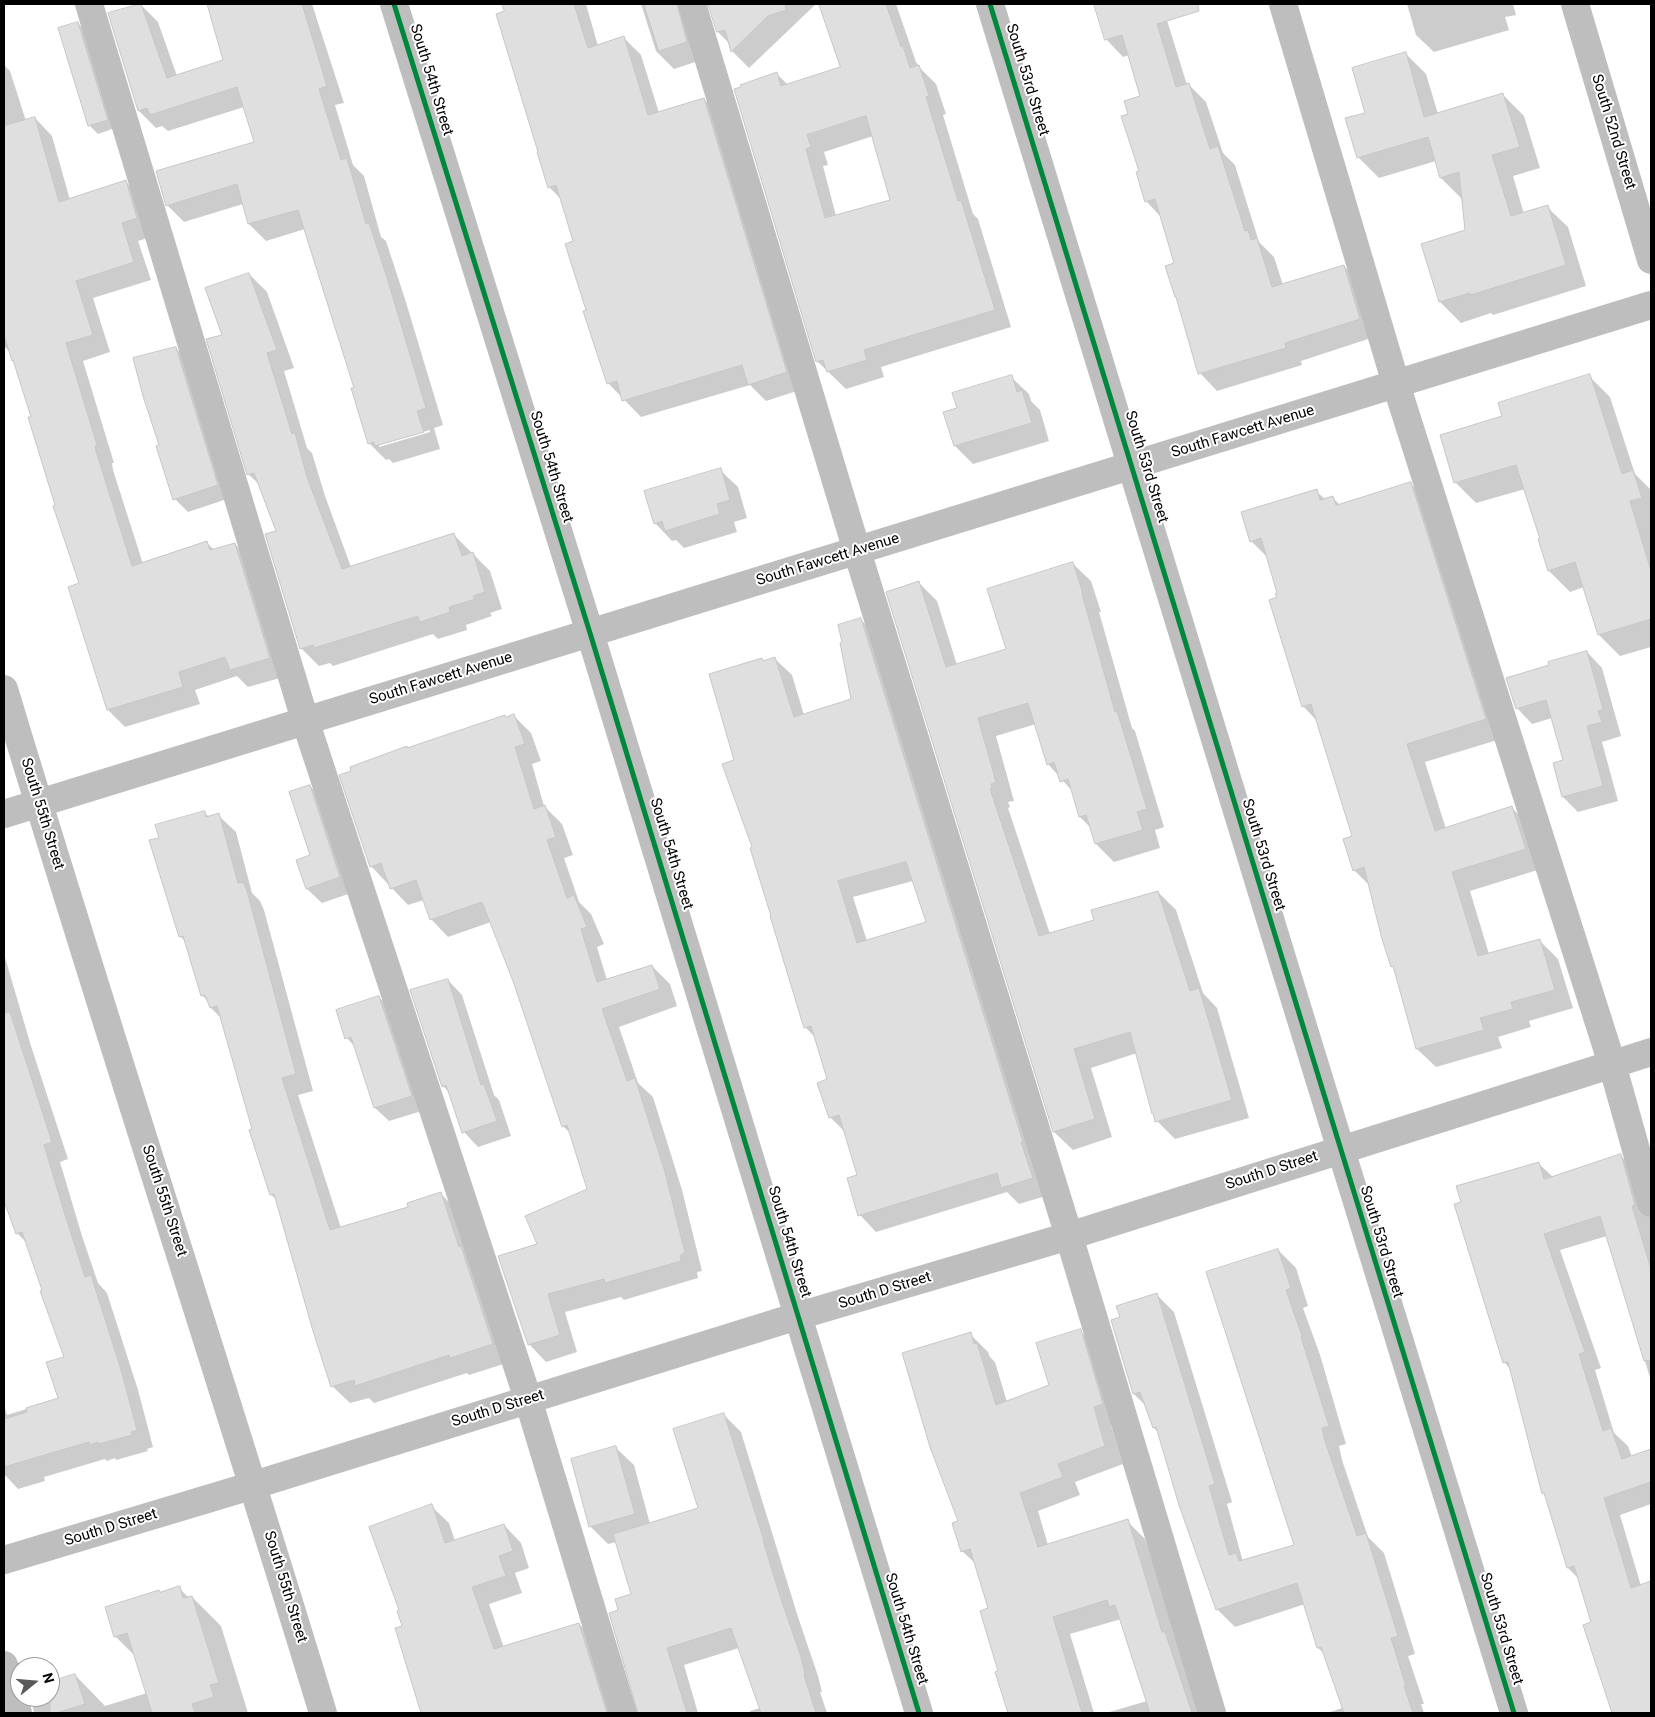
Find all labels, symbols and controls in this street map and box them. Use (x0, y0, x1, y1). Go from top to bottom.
street label: South 54th Street (405, 22, 457, 138)
street label: South 53rd Street (1001, 22, 1053, 138)
street label: South 52nd Street (1587, 72, 1639, 192)
street label: South Fawcett Avenue (1169, 402, 1317, 462)
street label: South 54th Street (525, 409, 577, 525)
street label: South 53rd Street (1120, 409, 1172, 525)
street label: South Fawcett Avenue (754, 530, 902, 590)
street label: South Fawcett Avenue (367, 649, 515, 709)
street label: South 55th Street (16, 756, 68, 872)
street label: South 54th Street (645, 796, 697, 912)
street label: South 53rd Street (1237, 797, 1289, 913)
street label: South 55th Street (138, 1143, 190, 1259)
street label: South D Street (1224, 1148, 1320, 1194)
street label: South 54th Street (763, 1184, 815, 1300)
street label: South 53rd Street (1355, 1184, 1407, 1300)
street label: South D Street (837, 1268, 933, 1314)
street label: South D Street (450, 1386, 546, 1432)
street label: South D Street (63, 1505, 159, 1551)
street label: South 55th Street (259, 1529, 311, 1645)
street label: South 54th Street (880, 1571, 932, 1687)
street label: South 53rd Street (1475, 1571, 1527, 1687)
north arrow (10, 1657, 60, 1707)
text: N (39, 1671, 57, 1685)

